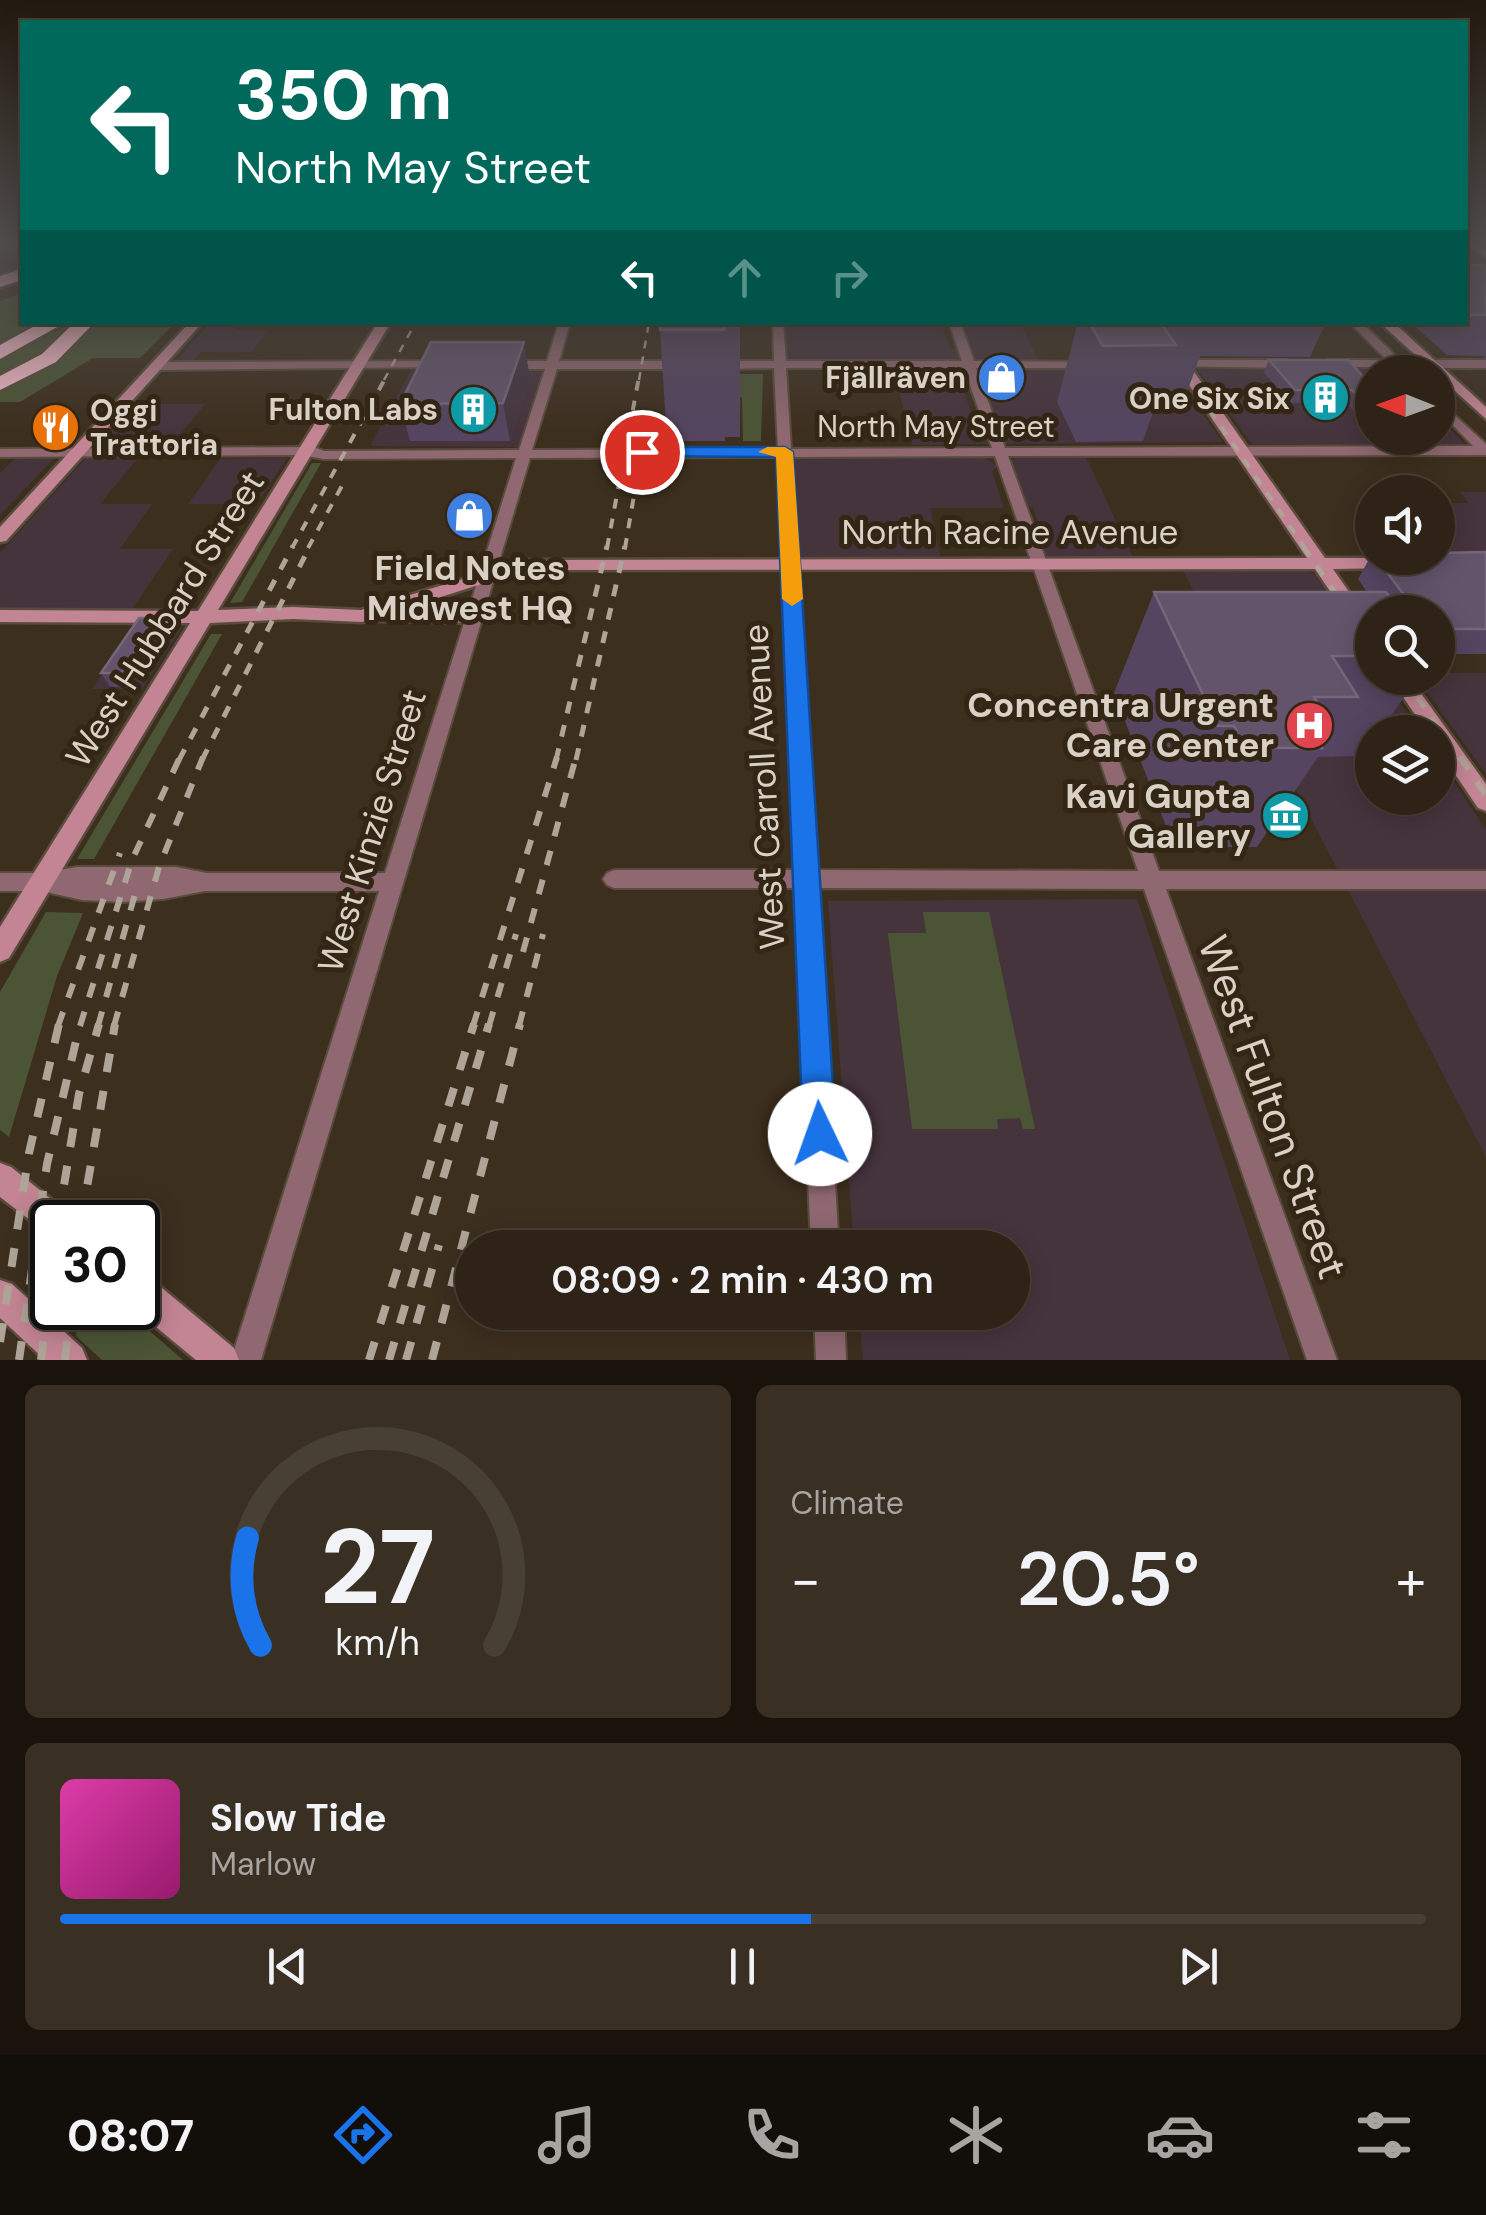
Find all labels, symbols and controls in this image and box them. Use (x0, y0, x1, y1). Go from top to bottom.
text: 350 m (235, 50, 452, 141)
icon: left (70, 60, 200, 190)
text: North May Street (235, 138, 591, 197)
icon: left (612, 250, 667, 305)
icon: ahead (717, 250, 772, 305)
icon: right (822, 250, 877, 305)
shop icon: Fjällräven (975, 351, 1027, 403)
north arrow (1355, 355, 1455, 455)
map controls (1355, 355, 1455, 815)
place label: Fjällräven (825, 358, 966, 397)
building icon: One Six Six (1299, 372, 1351, 424)
place label: One Six Six (1129, 379, 1290, 418)
building icon: Fulton Labs (447, 383, 499, 435)
place label: Fulton Labs (268, 390, 438, 429)
place label: Oggi Trattoria (90, 391, 218, 464)
restaurant icon: Oggi Trattoria (29, 401, 81, 453)
street label: North May Street (817, 407, 1055, 446)
pin (600, 410, 685, 495)
icon: arrive (615, 425, 670, 480)
street label: West Hubbard Street (55, 462, 275, 776)
button: sound (1355, 475, 1455, 575)
shop icon: Field Notes Midwest HQ (444, 490, 496, 542)
street label: North Racine Avenue (841, 509, 1179, 555)
place label: Field Notes Midwest HQ (367, 545, 573, 631)
button: search (1355, 595, 1455, 695)
street label: West Carroll Avenue (733, 623, 795, 951)
place label: Concentra Urgent Care Center (967, 682, 1274, 768)
street label: West Kinzie Street (307, 684, 437, 978)
hospital icon: Concentra Urgent Care Center (1283, 699, 1335, 751)
button: layers (1355, 715, 1455, 815)
place label: Kavi Gupta Gallery (1065, 773, 1251, 859)
museum icon: Kavi Gupta Gallery (1260, 790, 1312, 842)
street label: West Fulton Street (1185, 928, 1361, 1286)
position arrow (768, 1082, 872, 1186)
speed limit sign: 30 (30, 1200, 160, 1330)
text: 08:09 · 2 min · 430 m (551, 1255, 934, 1305)
text: Climate (791, 1482, 904, 1524)
text: 27 (320, 1500, 435, 1635)
text: 20.5° (1017, 1531, 1200, 1628)
text: − (791, 1544, 821, 1616)
text: + (1396, 1544, 1426, 1616)
text: km/h (336, 1620, 420, 1666)
text: Slow Tide (210, 1793, 387, 1843)
text: Marlow (210, 1843, 316, 1885)
icon: previous (260, 1939, 315, 1994)
icon: pause (715, 1939, 770, 1994)
icon: next (1171, 1939, 1226, 1994)
icon: directions (328, 2100, 398, 2170)
icon: music (532, 2100, 602, 2170)
icon: phone (737, 2100, 807, 2170)
icon: climate (941, 2100, 1011, 2170)
icon: car (1145, 2100, 1215, 2170)
icon: filters (1349, 2100, 1419, 2170)
text: 08:07 (67, 2106, 194, 2165)

